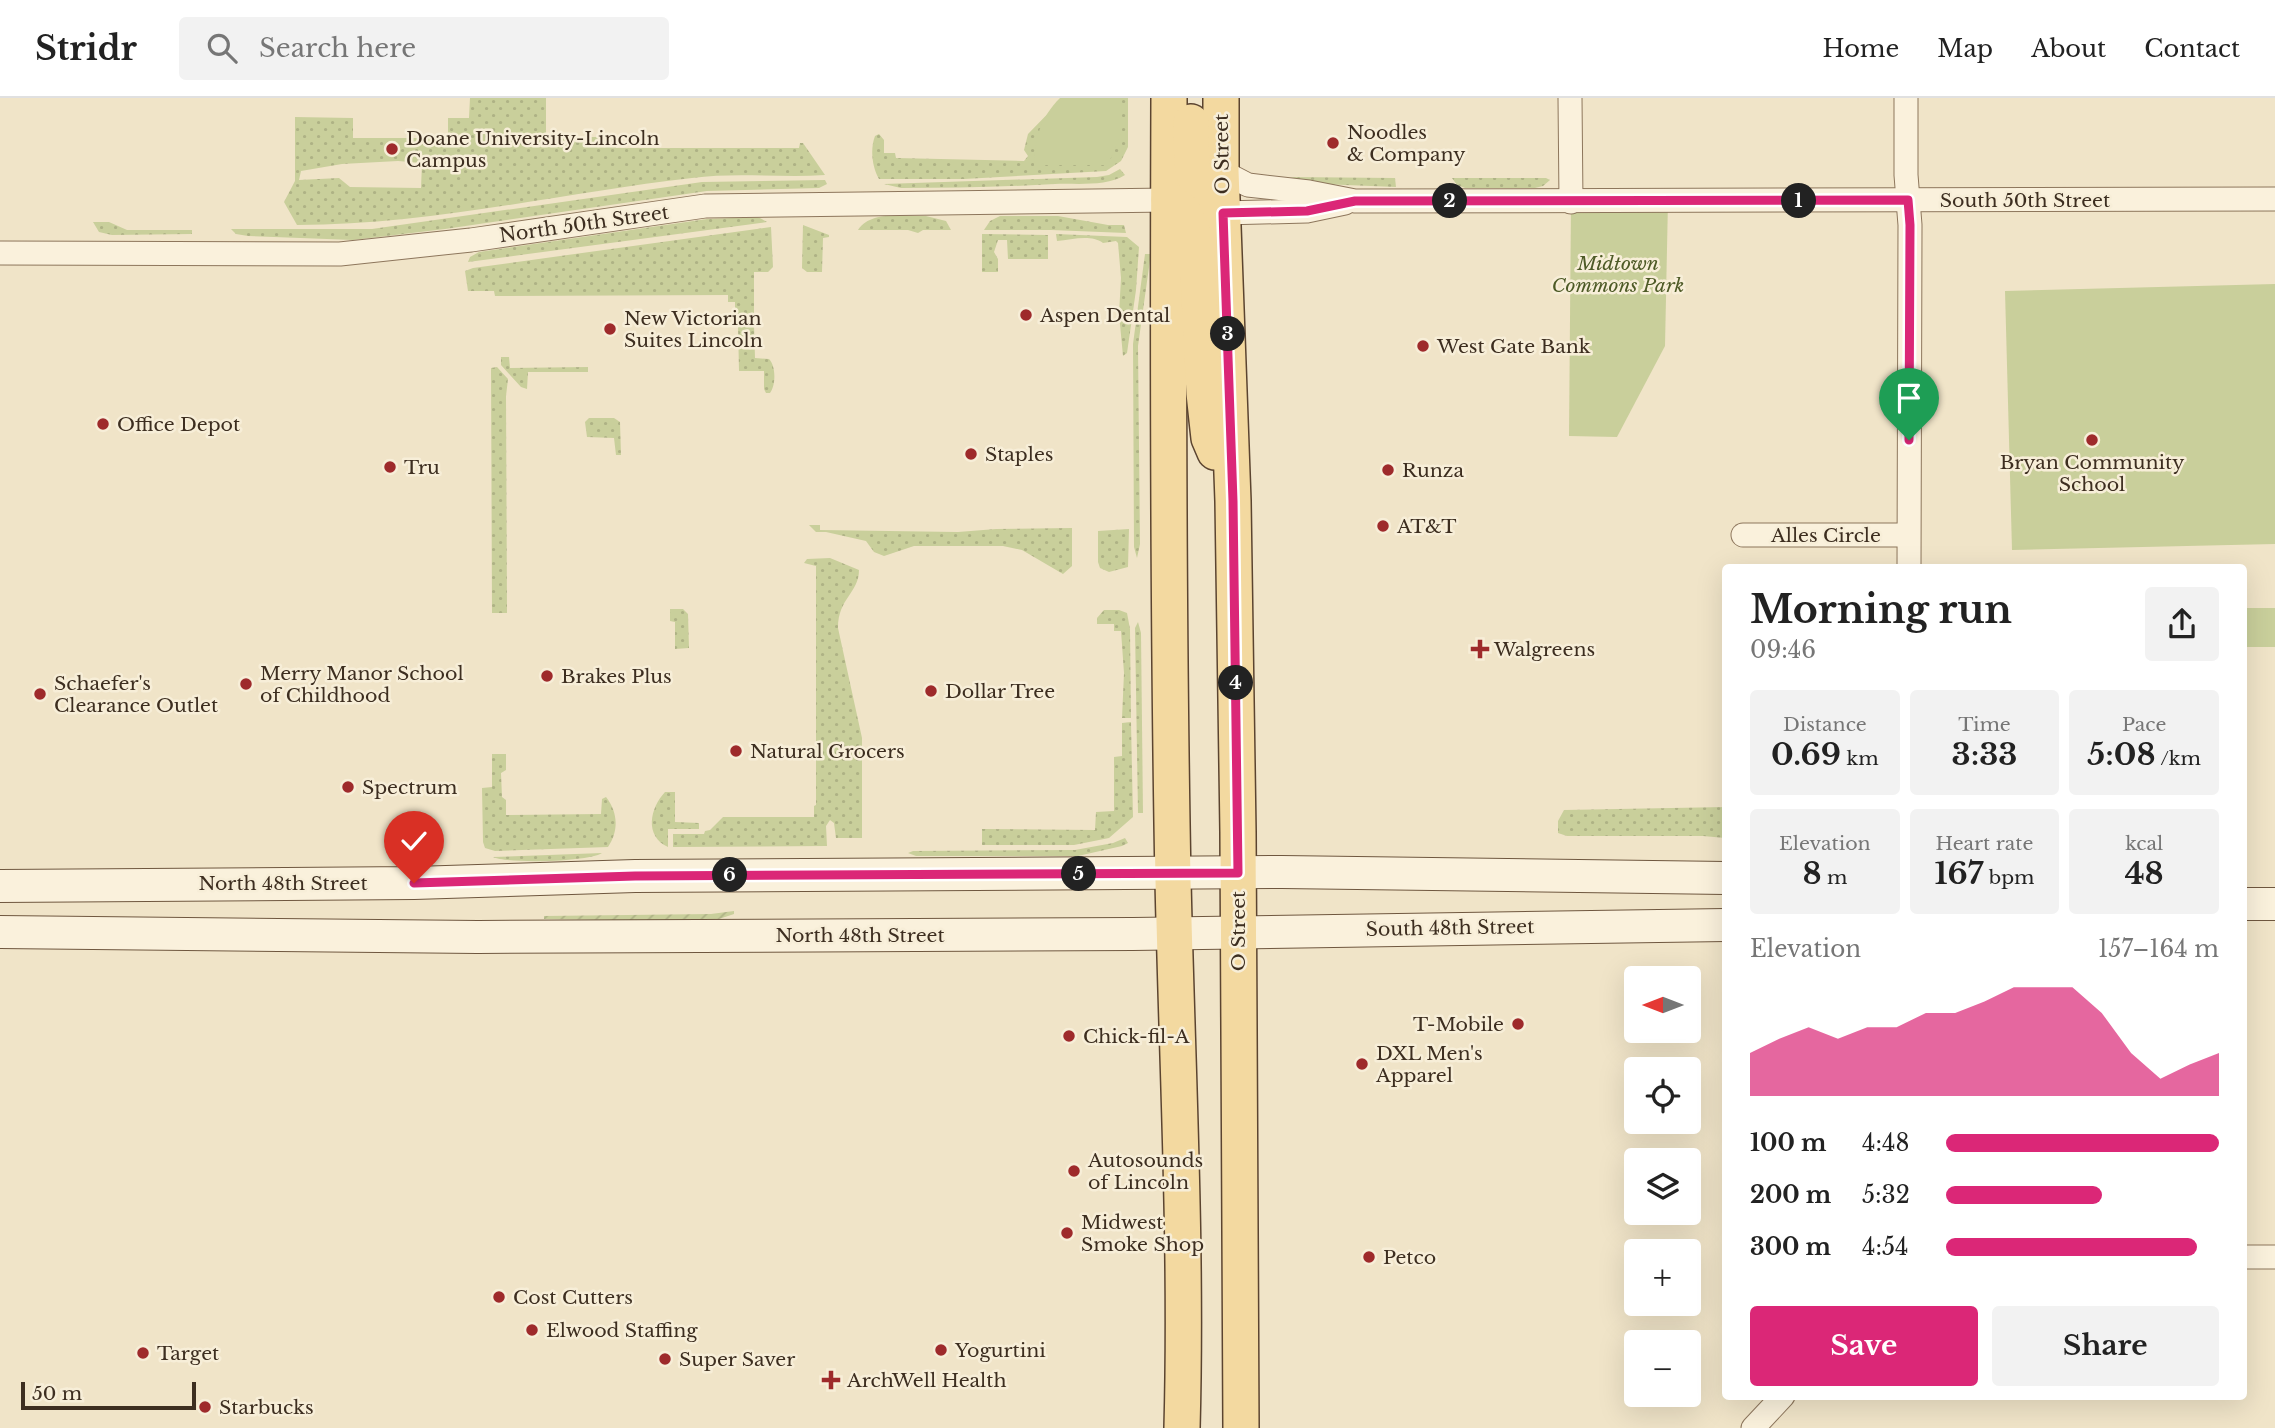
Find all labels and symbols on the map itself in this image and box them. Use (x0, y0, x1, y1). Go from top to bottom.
street label: O Street (1210, 113, 1234, 194)
place label: Noodles & Company (1347, 121, 1465, 166)
place label: Doane University-Lincoln Campus (406, 127, 659, 172)
marker: Noodles & Company (1325, 135, 1341, 151)
marker: Doane University-Lincoln Campus (384, 141, 400, 157)
pin: 2 (1432, 184, 1468, 218)
pin: 1 (1782, 184, 1816, 218)
street label: South 50th Street (1940, 189, 2111, 212)
street label: North 50th Street (498, 201, 671, 247)
park label: Midtown Commons Park (1552, 252, 1684, 297)
place label: Aspen Dental (1039, 304, 1170, 327)
place label: New Victorian Suites Lincoln (624, 307, 763, 352)
marker: Aspen Dental (1018, 307, 1034, 323)
pin: 3 (1210, 316, 1246, 352)
marker: New Victorian Suites Lincoln (602, 321, 618, 337)
place label: West Gate Bank (1436, 335, 1591, 358)
marker: West Gate Bank (1415, 338, 1431, 354)
pin (1879, 368, 1939, 440)
place label: Office Depot (117, 413, 241, 436)
marker: Office Depot (95, 416, 111, 432)
marker: Bryan Community School (2084, 432, 2100, 448)
place label: Staples (985, 443, 1053, 466)
marker: Staples (963, 446, 979, 462)
place label: Bryan Community School (2000, 451, 2184, 496)
place label: Tru (404, 456, 440, 479)
marker: Tru (382, 459, 398, 475)
place label: Runza (1402, 459, 1464, 482)
marker: Runza (1380, 462, 1396, 478)
place label: AT&T (1396, 515, 1456, 538)
marker: AT&T (1375, 518, 1391, 534)
street label: Alles Circle (1770, 524, 1881, 547)
place label: Walgreens (1493, 638, 1595, 661)
marker: Walgreens (1472, 641, 1488, 657)
place label: Merry Manor School of Childhood (260, 662, 464, 707)
place label: Brakes Plus (561, 665, 672, 688)
pin: 4 (1218, 666, 1254, 700)
marker: Brakes Plus (539, 668, 555, 684)
place label: Schaefer's Clearance Outlet (54, 672, 219, 717)
marker: Merry Manor School of Childhood (238, 676, 254, 692)
place label: Dollar Tree (945, 680, 1055, 703)
marker: Dollar Tree (923, 683, 939, 699)
marker: Schaefer's Clearance Outlet (32, 686, 48, 702)
place label: Natural Grocers (750, 740, 905, 763)
marker: Natural Grocers (728, 743, 744, 759)
place label: Spectrum (362, 776, 458, 799)
marker: Spectrum (340, 779, 356, 795)
pin (384, 811, 444, 883)
pin: 5 (1062, 856, 1096, 892)
pin: 6 (712, 858, 748, 892)
street label: North 48th Street (198, 872, 368, 895)
street label: O Street (1227, 890, 1250, 971)
street label: South 48th Street (1366, 915, 1535, 941)
street label: North 48th Street (775, 924, 945, 947)
north arrow (1624, 966, 1701, 1043)
place label: T-Mobile (1413, 1013, 1504, 1036)
marker: T-Mobile (1510, 1016, 1526, 1032)
place label: Chick-fil-A (1083, 1025, 1190, 1048)
marker: Chick-fil-A (1061, 1028, 1077, 1044)
place label: DXL Men's Apparel (1375, 1042, 1483, 1087)
marker: DXL Men's Apparel (1354, 1056, 1370, 1072)
place label: Autosounds of Lincoln (1087, 1149, 1203, 1194)
marker: Autosounds of Lincoln (1066, 1163, 1082, 1179)
place label: Midwest Smoke Shop (1081, 1211, 1204, 1256)
marker: Midwest Smoke Shop (1059, 1225, 1075, 1241)
place label: Petco (1383, 1246, 1436, 1269)
marker: Petco (1361, 1249, 1377, 1265)
place label: Cost Cutters (513, 1286, 633, 1309)
marker: Cost Cutters (491, 1289, 507, 1305)
place label: Elwood Staffing (546, 1319, 698, 1342)
marker: Elwood Staffing (524, 1322, 540, 1338)
place label: Yogurtini (954, 1339, 1046, 1362)
place label: Target (157, 1342, 220, 1365)
marker: Yogurtini (933, 1342, 949, 1358)
marker: Target (135, 1345, 151, 1361)
place label: Super Saver (679, 1348, 795, 1371)
marker: Super Saver (657, 1351, 673, 1367)
place label: ArchWell Health (846, 1369, 1007, 1392)
marker: ArchWell Health (821, 1370, 841, 1390)
scale bar (21, 1379, 196, 1411)
place label: Starbucks (219, 1396, 314, 1419)
marker: Starbucks (197, 1399, 213, 1415)

